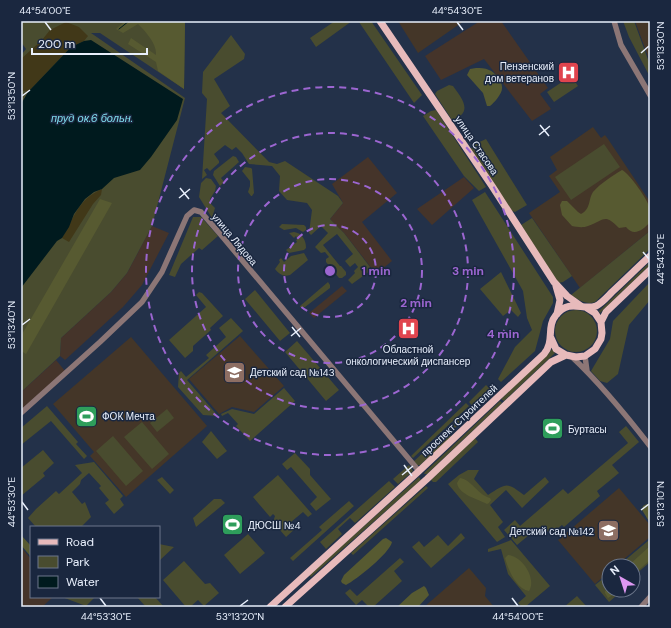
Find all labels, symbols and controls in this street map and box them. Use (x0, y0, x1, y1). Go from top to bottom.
text: 44°54'00"E (19, 4, 71, 17)
text: 44°54'30"E (432, 4, 483, 17)
text: 53°13'30"N (654, 22, 667, 70)
scale bar (32, 30, 147, 56)
text: 200 m (38, 36, 75, 52)
hospital icon: Пензенский дом ветеранов (556, 59, 582, 85)
place label: Пензенский дом ветеранов (485, 60, 554, 85)
text: 53°13'50"N (5, 72, 18, 120)
water label: пруд ок.6 больн. (51, 111, 133, 125)
street label: улица Стасова (452, 113, 501, 178)
street label: улица Лядова (209, 211, 261, 268)
text: 44°54'30"E (654, 233, 667, 284)
text: 1 min (361, 263, 391, 279)
text: 3 min (452, 263, 484, 279)
centre of rings (323, 264, 337, 278)
text: 2 min (400, 295, 432, 311)
text: 53°13'40"N (5, 301, 18, 349)
hospital icon: Областной онкологический диспансер (395, 316, 421, 342)
text: 4 min (487, 326, 519, 342)
place label: Областной онкологический диспансер (346, 343, 471, 368)
school or university icon: Детский сад №143 (222, 359, 248, 385)
place label: Детский сад №143 (250, 366, 335, 379)
street label: проспект Строителей (419, 382, 500, 459)
sports icon: ФОК Мечта (74, 403, 100, 429)
place label: ФОК Мечта (102, 410, 155, 423)
sports icon: Буртасы (540, 416, 566, 442)
place label: Буртасы (568, 423, 607, 436)
text: 44°53'30"E (5, 476, 18, 527)
text: 53°13'10"N (654, 481, 667, 527)
sports icon: ДЮСШ №4 (220, 512, 246, 538)
school or university icon: Детский сад №142 (596, 518, 622, 544)
place label: ДЮСШ №4 (248, 519, 301, 532)
place label: Детский сад №142 (510, 525, 594, 538)
legend (30, 526, 160, 598)
text: Road (66, 534, 94, 550)
text: Park (66, 554, 90, 570)
north arrow (601, 558, 641, 598)
text: N (607, 562, 622, 578)
text: Water (66, 574, 100, 590)
text: 44°53'30"E (81, 610, 132, 623)
text: 53°13'20"N (216, 610, 264, 623)
text: 44°54'00"E (492, 610, 544, 623)

